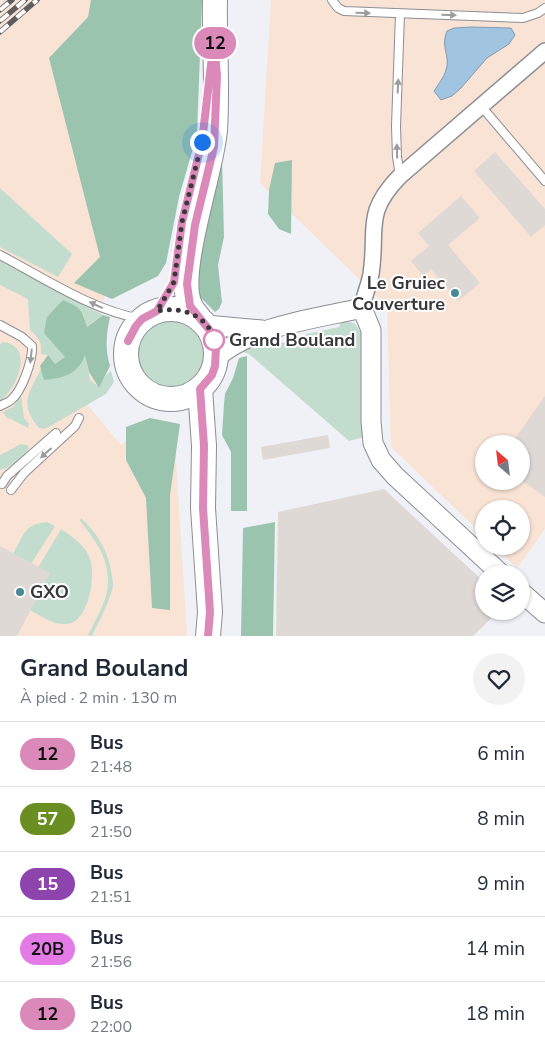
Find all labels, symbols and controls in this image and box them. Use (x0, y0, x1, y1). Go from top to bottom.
one-way arrow (356, 9, 372, 17)
one-way arrow (441, 12, 457, 20)
line badge: 12 (192, 27, 238, 59)
text: 12 (204, 31, 226, 55)
one-way arrow (394, 78, 402, 94)
your location (190, 130, 215, 155)
one-way arrow (393, 142, 401, 158)
place label: Le Gruiec Couverture (352, 271, 445, 316)
marker: Le Gruiec Couverture (449, 287, 461, 299)
one-way arrow (88, 301, 103, 309)
place label: Grand Bouland (229, 328, 355, 352)
marker: Grand Bouland (203, 329, 225, 351)
one-way arrow (27, 348, 35, 364)
north arrow (475, 435, 530, 490)
map controls (475, 435, 530, 620)
one-way arrow (40, 447, 52, 459)
button: locate (475, 500, 530, 555)
button: layers (475, 565, 530, 620)
place label: GXO (30, 580, 69, 604)
marker: GXO (14, 586, 26, 598)
text: Grand Bouland (20, 652, 188, 684)
button: heart (473, 653, 525, 705)
text: À pied · 2 min · 130 m (20, 687, 177, 709)
text: Bus (90, 730, 123, 756)
text: 6 min (477, 741, 525, 767)
text: 12 (37, 742, 58, 766)
text: 21:48 (90, 756, 132, 778)
text: Bus (90, 795, 123, 821)
text: 8 min (477, 806, 525, 832)
text: 57 (37, 807, 58, 831)
text: 21:50 (90, 821, 132, 843)
text: Bus (90, 860, 123, 886)
text: 9 min (477, 871, 525, 897)
text: 15 (37, 872, 58, 896)
text: 21:51 (90, 886, 132, 908)
text: Bus (90, 925, 123, 951)
text: 14 min (466, 936, 525, 962)
text: 20B (31, 937, 64, 961)
text: 21:56 (90, 951, 132, 973)
text: Bus (90, 990, 123, 1016)
text: 18 min (466, 1001, 525, 1027)
text: 12 (37, 1002, 58, 1026)
text: 22:00 (90, 1016, 132, 1038)

